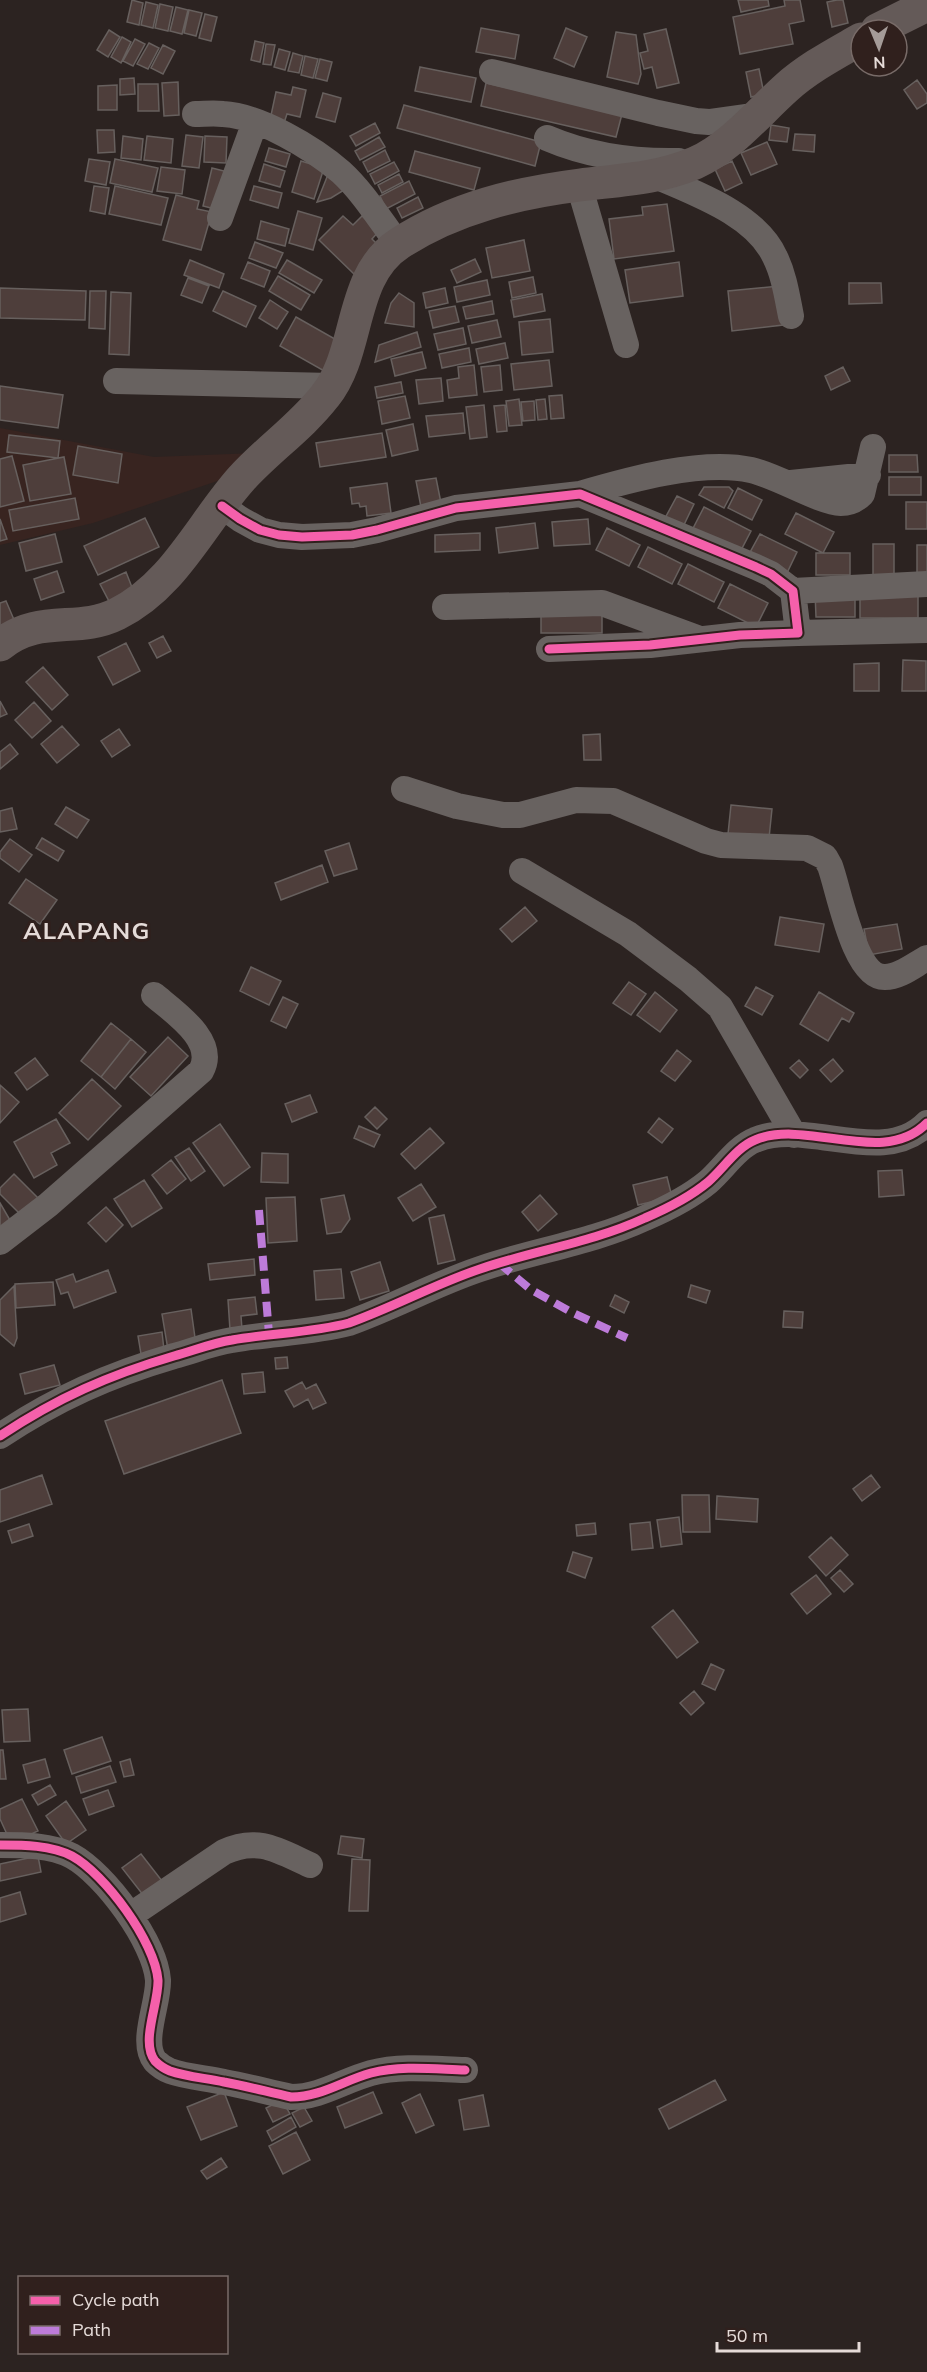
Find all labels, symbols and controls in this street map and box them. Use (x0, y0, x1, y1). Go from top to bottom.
north arrow (849, 18, 909, 78)
text: N (873, 53, 886, 73)
district label: ALAPANG (23, 915, 151, 945)
legend (18, 2276, 228, 2354)
text: Cycle path (72, 2288, 159, 2311)
scale bar (717, 2315, 860, 2353)
text: Path (72, 2318, 111, 2341)
text: 50 m (726, 2324, 768, 2347)

